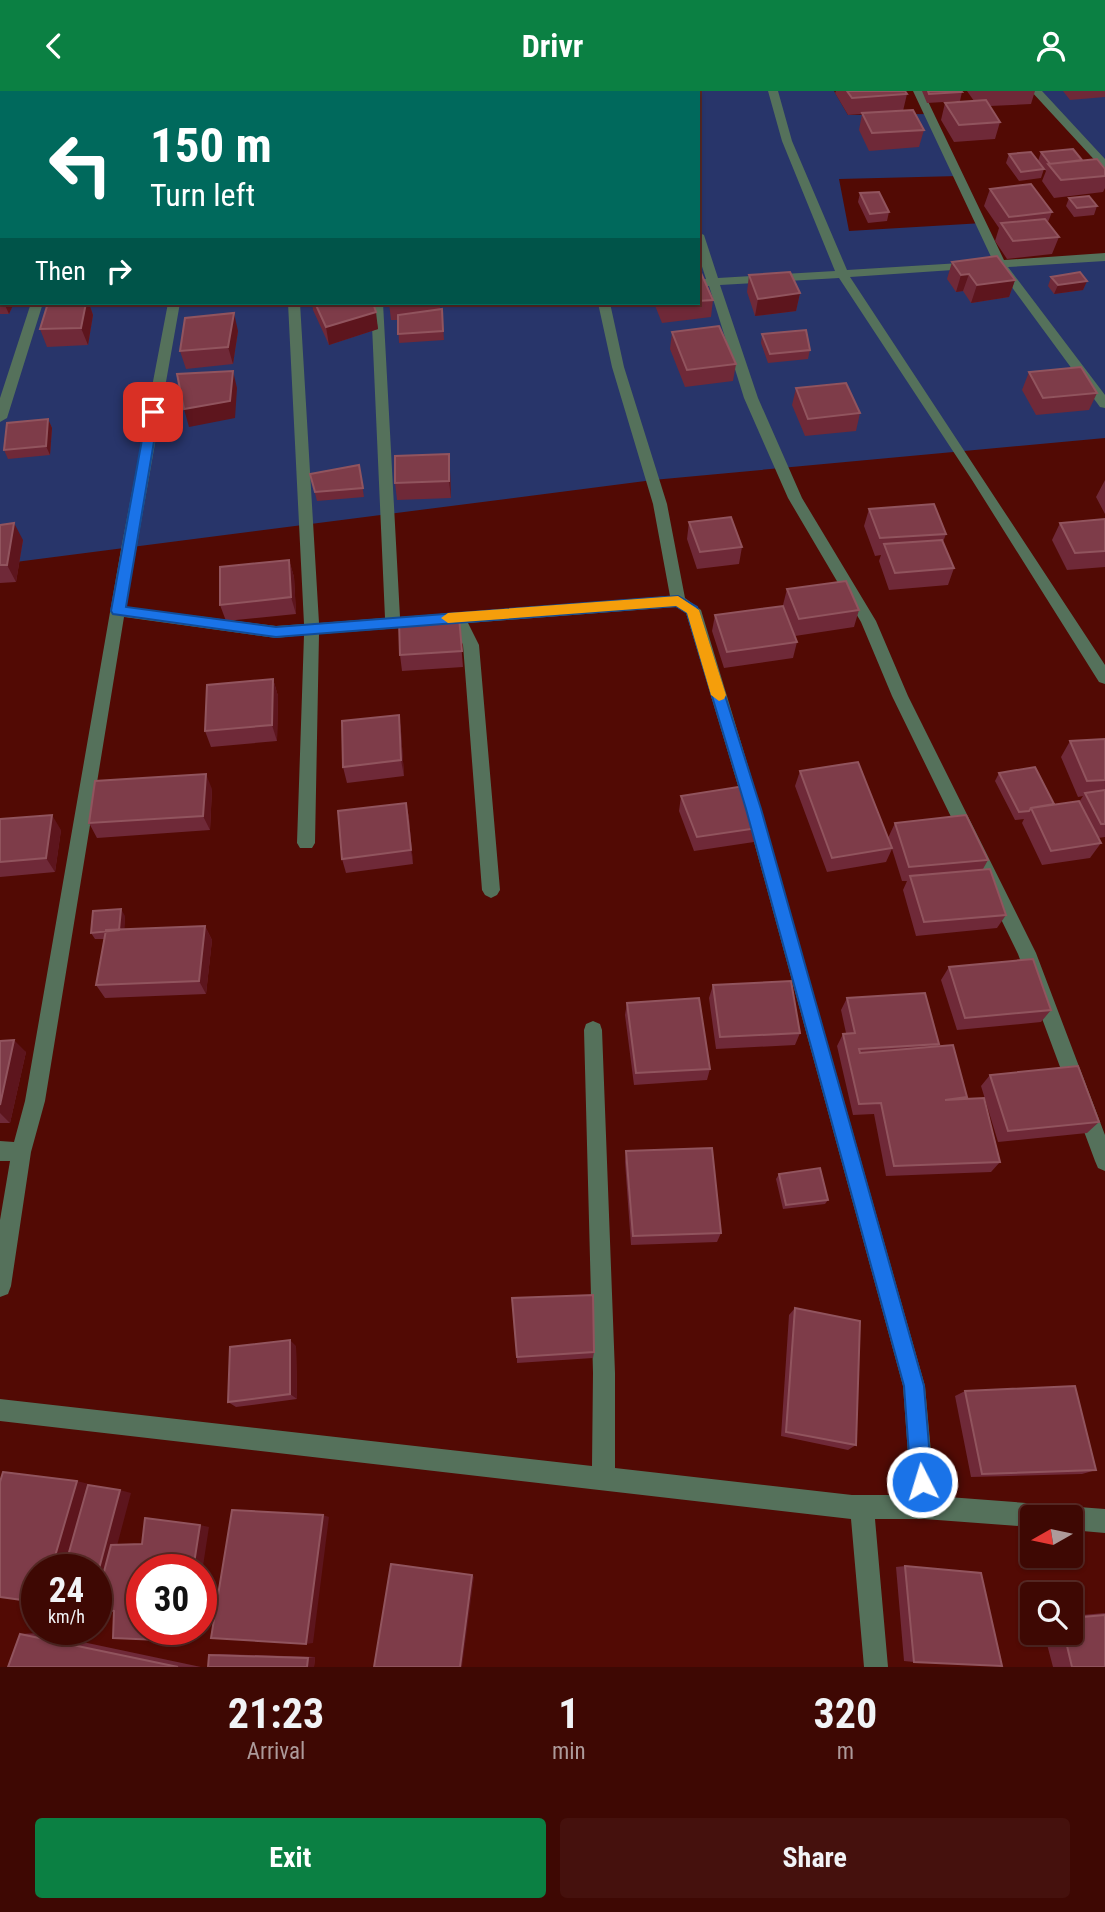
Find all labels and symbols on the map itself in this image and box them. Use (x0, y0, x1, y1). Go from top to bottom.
pin (123, 382, 183, 442)
position arrow (885, 1445, 959, 1519)
north arrow (1020, 1505, 1083, 1568)
speed limit sign: 30 (126, 1554, 217, 1645)

